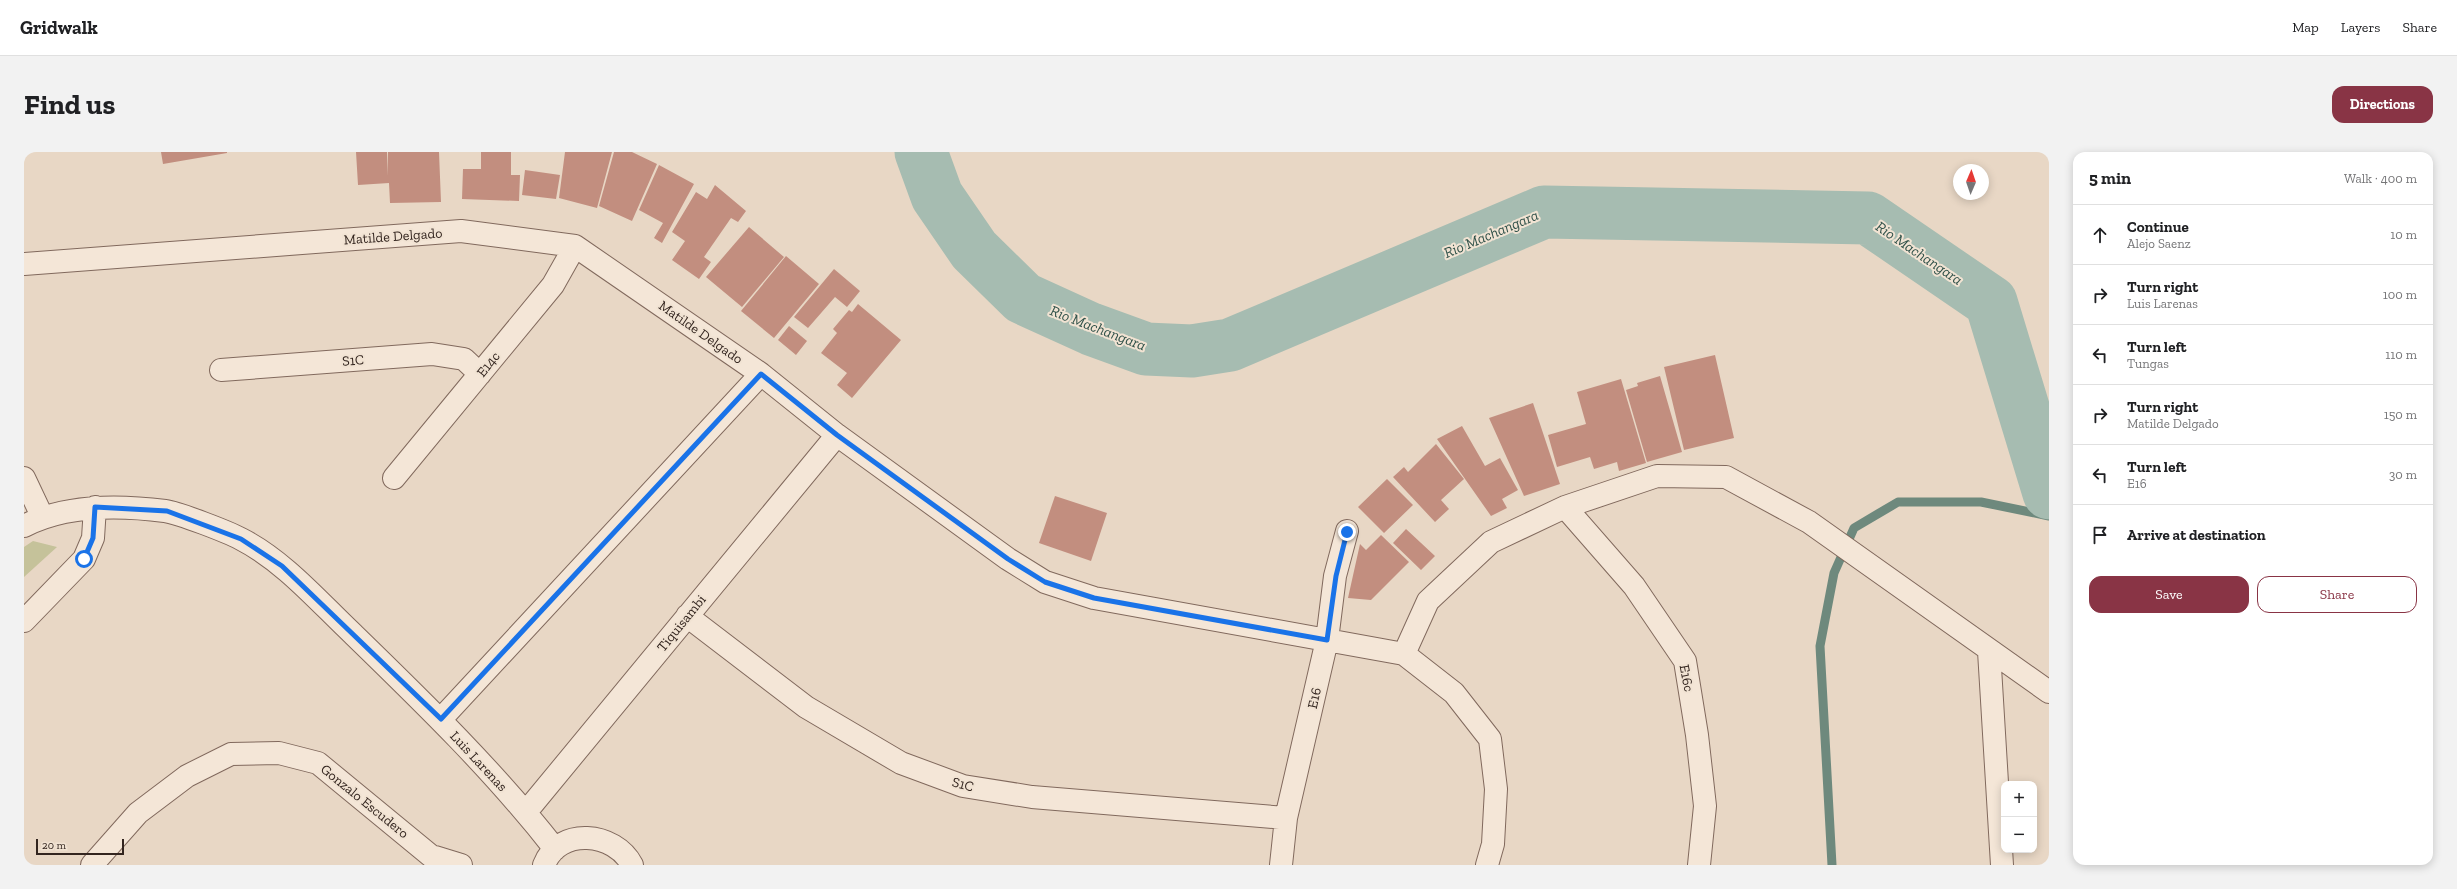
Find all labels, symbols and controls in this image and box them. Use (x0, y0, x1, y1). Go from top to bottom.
text: Gridwalk (20, 16, 98, 39)
text: Map (2292, 19, 2319, 36)
text: Layers (2341, 19, 2380, 36)
text: Share (2402, 19, 2437, 36)
button: Directions (2332, 86, 2433, 123)
text: Find us (24, 88, 115, 121)
north arrow (1953, 164, 1989, 200)
text: 5 min (2089, 168, 2131, 188)
text: Walk · 400 m (2344, 171, 2417, 186)
water label: Rio Machangara (1441, 206, 1541, 262)
water label: Rio Machangara (1872, 217, 1966, 289)
text: Continue (2127, 218, 2189, 236)
icon: ahead (2089, 224, 2111, 246)
street label: Matilde Delgado (343, 225, 443, 248)
text: 10 m (2390, 227, 2417, 242)
text: Alejo Saenz (2127, 236, 2191, 251)
text: Turn right (2127, 278, 2198, 296)
icon: right (2089, 284, 2111, 306)
text: 100 m (2383, 287, 2417, 302)
text: Luis Larenas (2127, 296, 2198, 311)
street label: Matilde Delgado (655, 297, 746, 368)
water label: Rio Machangara (1048, 302, 1148, 354)
text: Turn left (2127, 338, 2187, 356)
icon: left (2089, 344, 2111, 366)
text: 110 m (2385, 347, 2417, 362)
street label: E14c (473, 348, 504, 380)
street label: S1C (342, 351, 364, 370)
text: Tungas (2127, 356, 2169, 371)
text: Turn right (2127, 398, 2198, 416)
icon: right (2089, 404, 2111, 426)
text: 150 m (2384, 407, 2417, 422)
text: Matilde Delgado (2127, 416, 2219, 431)
text: Turn left (2127, 458, 2187, 476)
icon: left (2089, 464, 2111, 486)
text: 30 m (2389, 467, 2417, 482)
text: E16 (2127, 476, 2147, 491)
route end (1338, 523, 1356, 541)
icon: arrive (2089, 524, 2111, 546)
text: Arrive at destination (2127, 526, 2266, 544)
route start (75, 550, 93, 568)
button: Save (2089, 576, 2249, 613)
button: Share (2257, 576, 2417, 613)
street label: Tiquisambi (653, 591, 710, 655)
street label: E16c (1676, 663, 1697, 693)
street label: E16 (1304, 686, 1325, 710)
street label: Luis Larenas (446, 728, 511, 795)
street label: Gonzalo Escudero (317, 761, 412, 842)
street label: S1C (950, 773, 976, 796)
map controls (2001, 781, 2037, 853)
button: + (2001, 781, 2037, 817)
button: − (2001, 817, 2037, 853)
scale bar (36, 837, 124, 856)
text: 20 m (42, 839, 66, 852)

